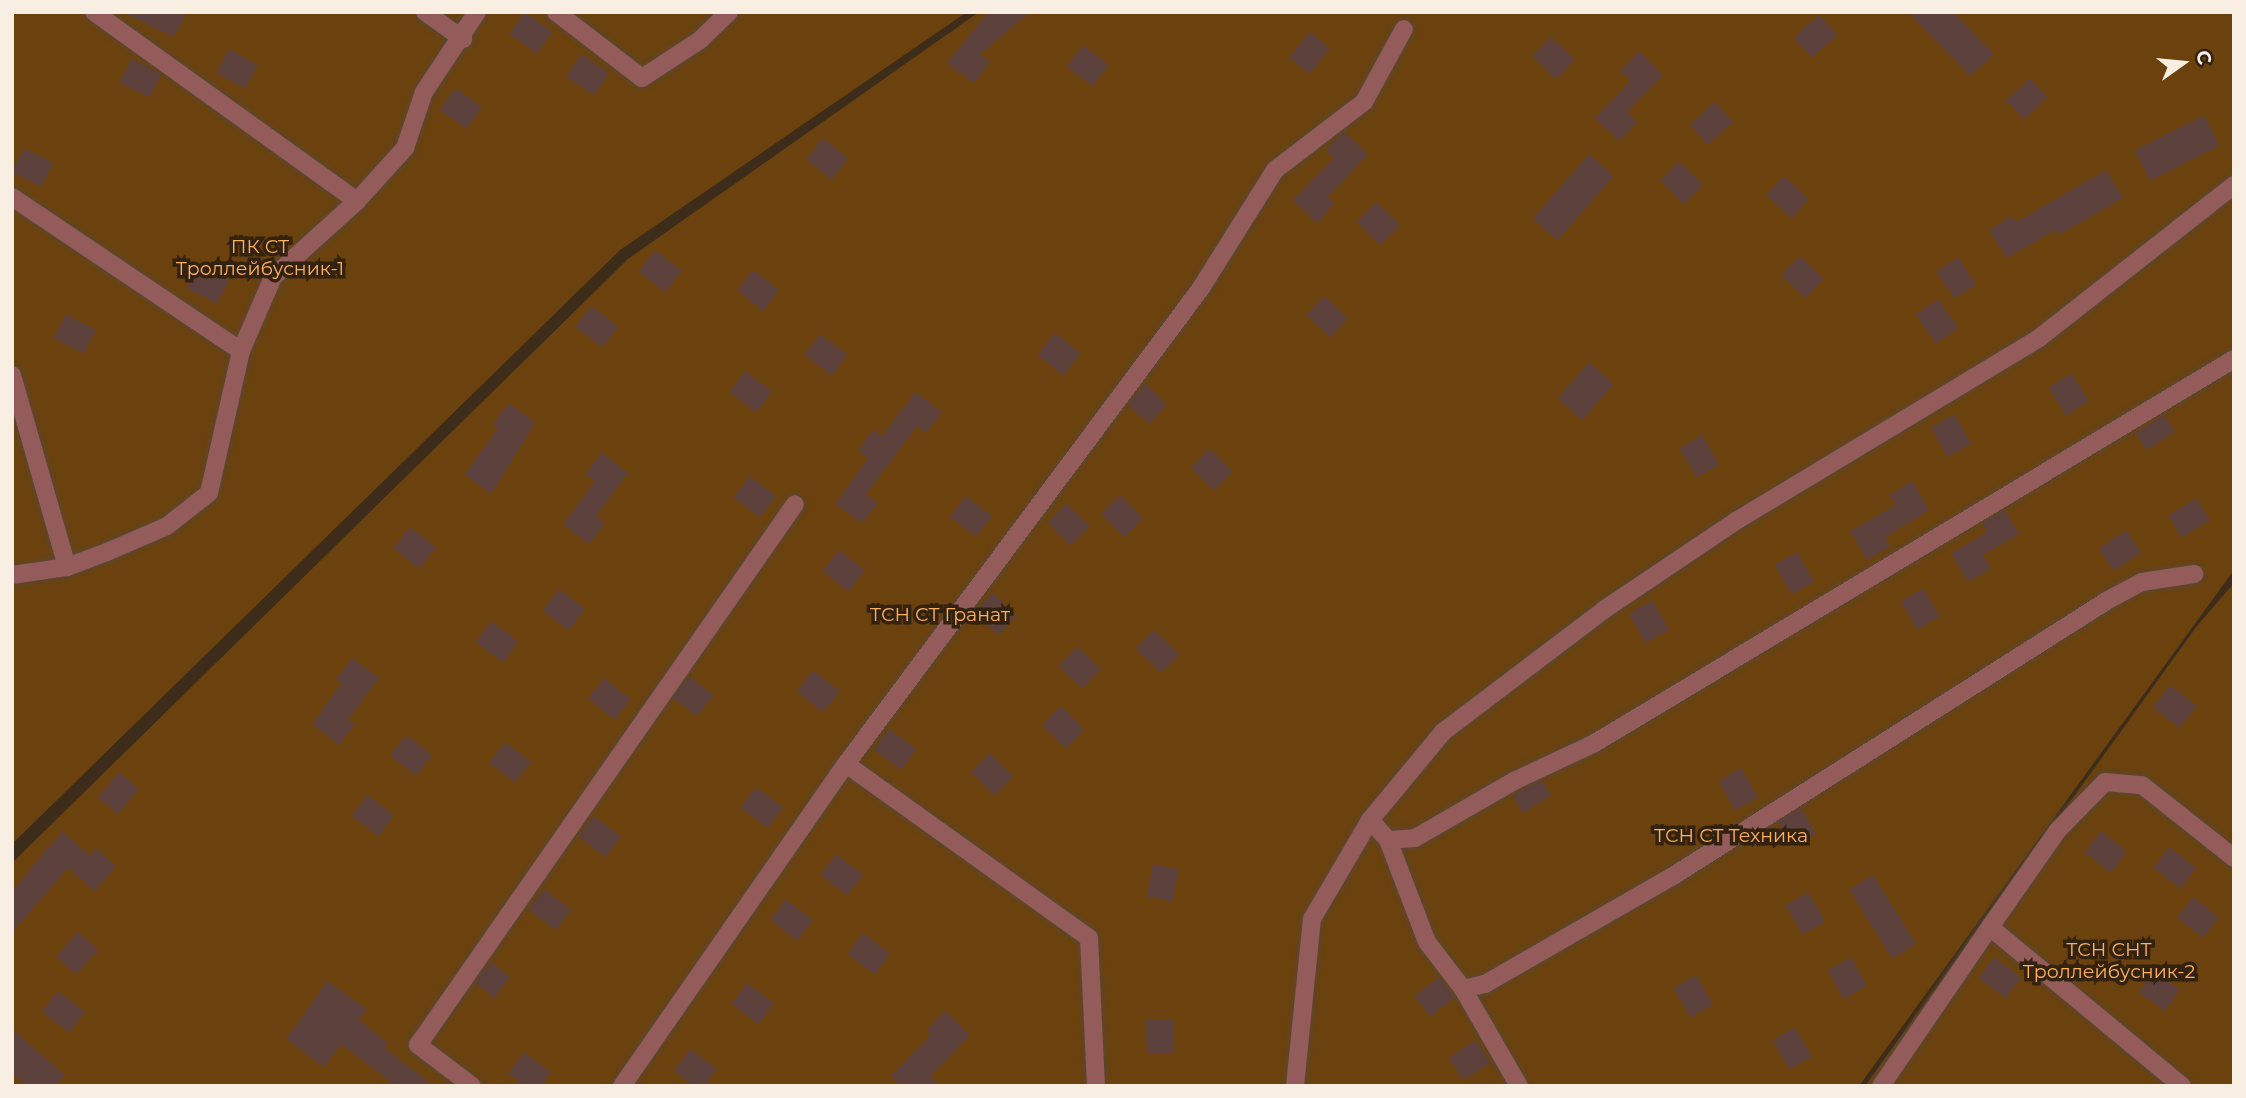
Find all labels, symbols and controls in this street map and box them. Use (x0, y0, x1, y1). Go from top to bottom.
north arrow (2148, 28, 2218, 98)
text: С (2191, 48, 2217, 67)
park label: ПК СТ Троллейбусник-1 (176, 236, 344, 280)
park label: ТСН СТ Гранат (870, 604, 1010, 626)
park label: ТСН СТ Техника (1654, 825, 1808, 847)
park label: ТСН СНТ Троллейбусник-2 (2023, 939, 2195, 983)

